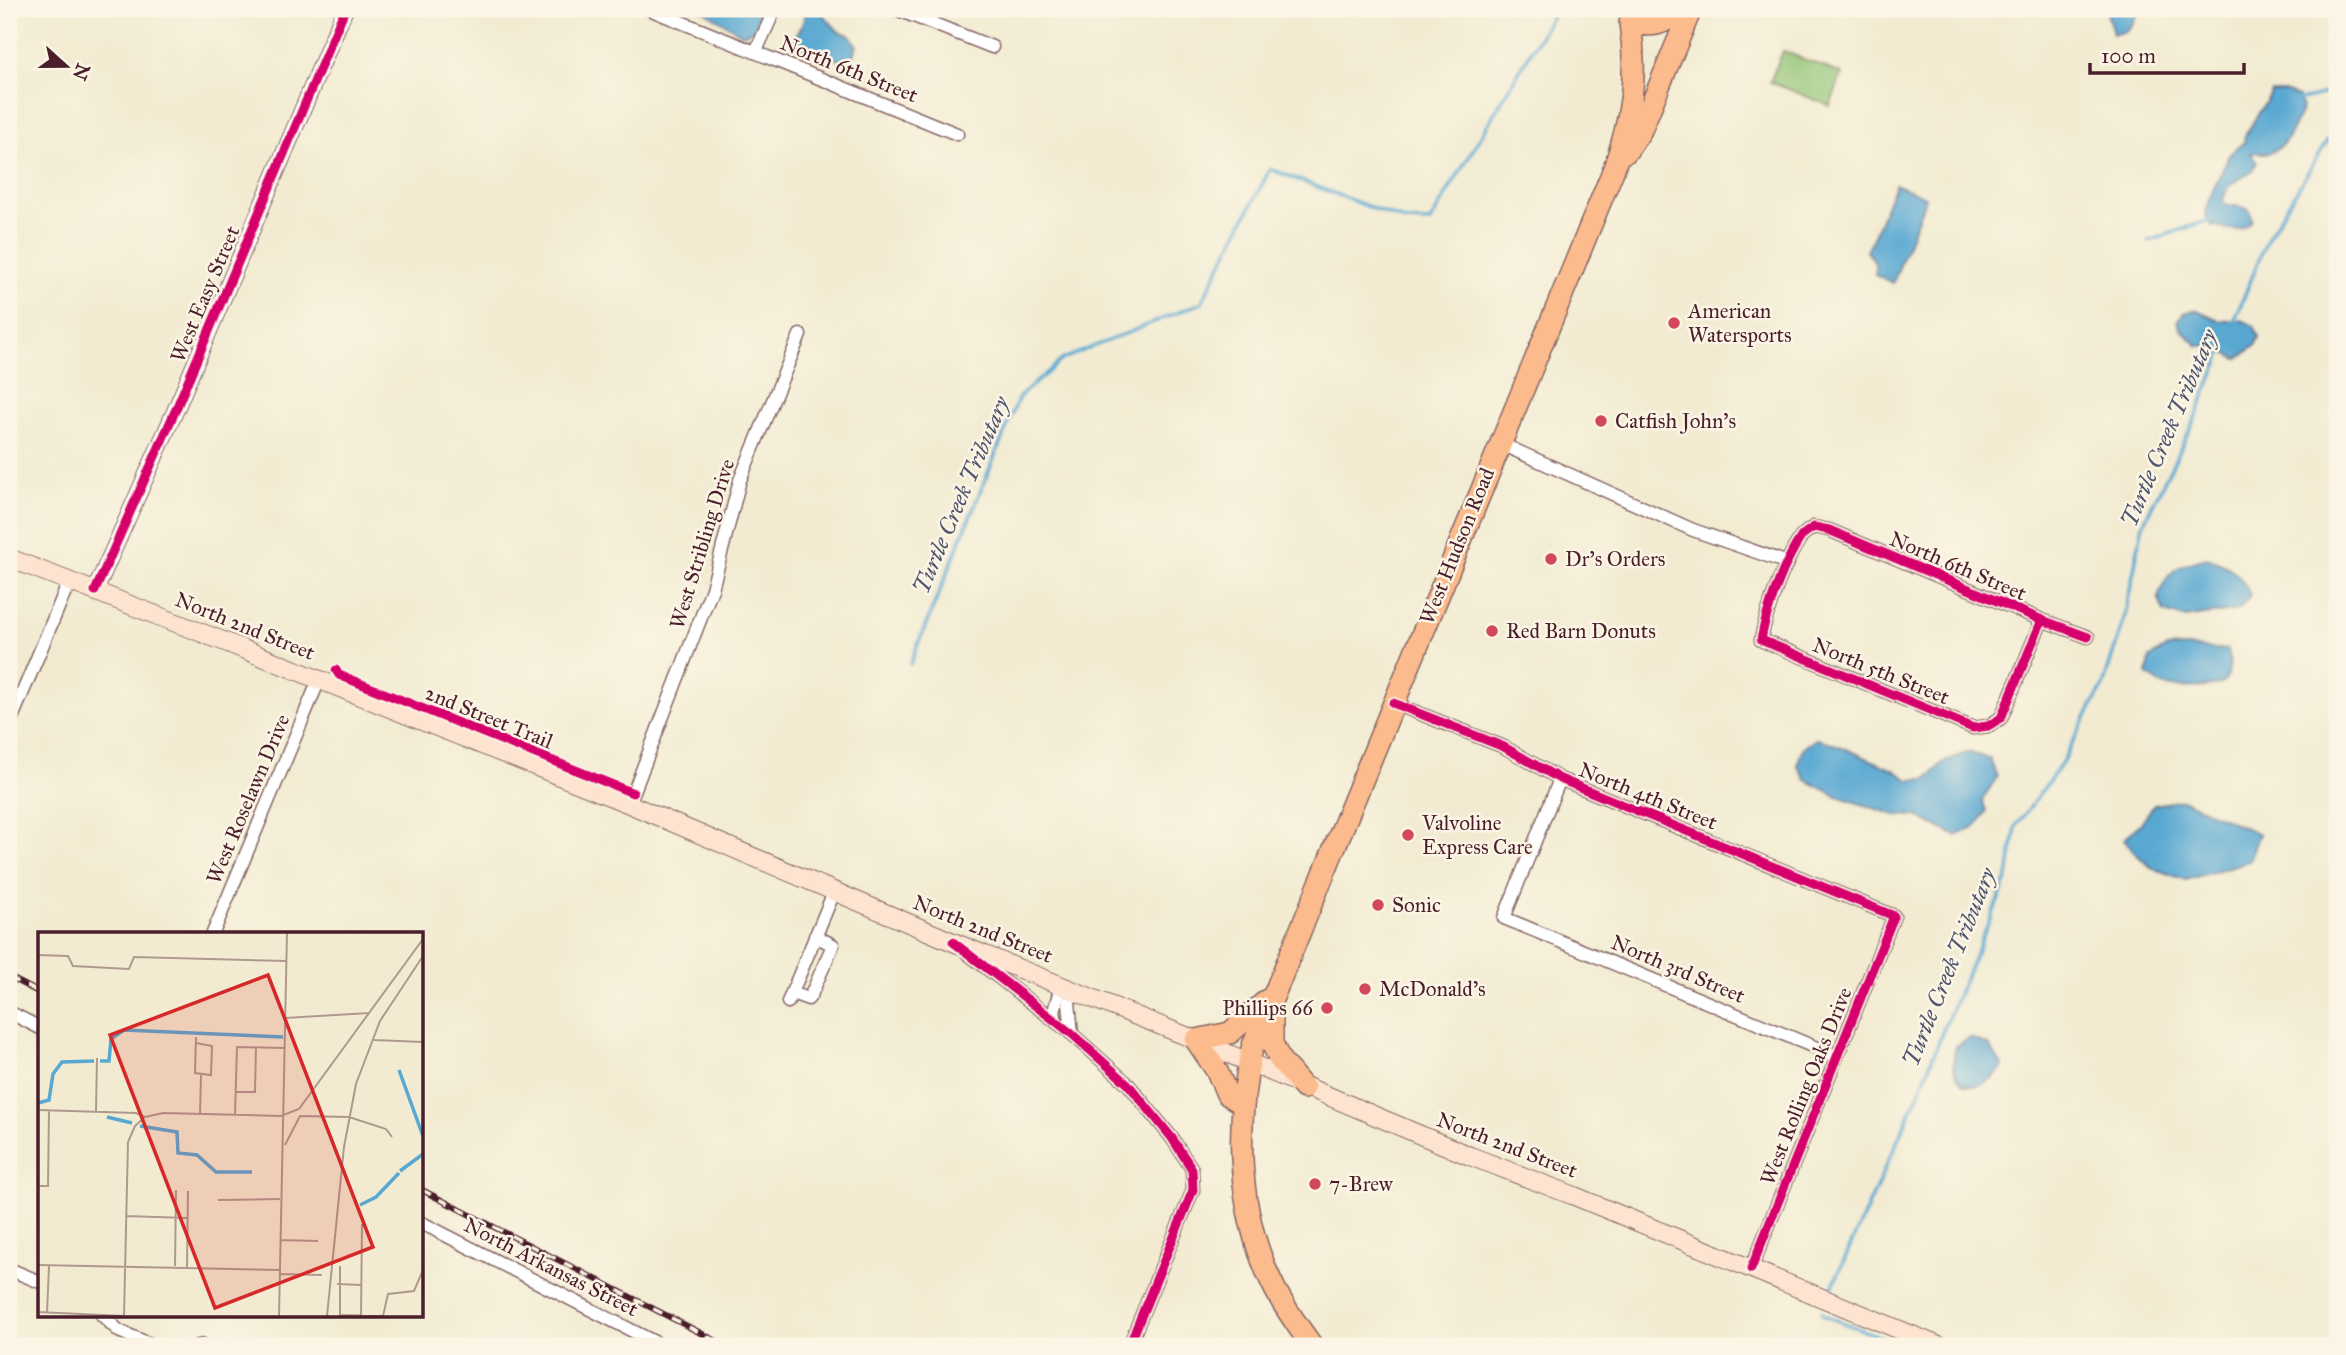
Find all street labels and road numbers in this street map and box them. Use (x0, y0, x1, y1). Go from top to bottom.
street label: North 6th Street (776, 30, 922, 109)
street label: West Easy Street (165, 221, 246, 366)
street label: West Stribling Drive (664, 456, 740, 632)
street label: West Hudson Road (1414, 464, 1500, 628)
street label: North 6th Street (1886, 525, 2031, 607)
street label: North 2nd Street (171, 586, 319, 666)
street label: North 5th Street (1809, 632, 1954, 710)
street label: 2nd Street Trail (421, 680, 557, 755)
street label: West Roselawn Drive (201, 710, 296, 888)
street label: North 4th Street (1575, 756, 1722, 836)
street label: North 2nd Street (909, 889, 1057, 969)
street label: North 3rd Street (1607, 929, 1749, 1009)
street label: West Rolling Oaks Drive (1754, 983, 1858, 1189)
street label: North 2nd Street (1433, 1106, 1582, 1184)
street label: North Arkansas Street (459, 1212, 643, 1322)

